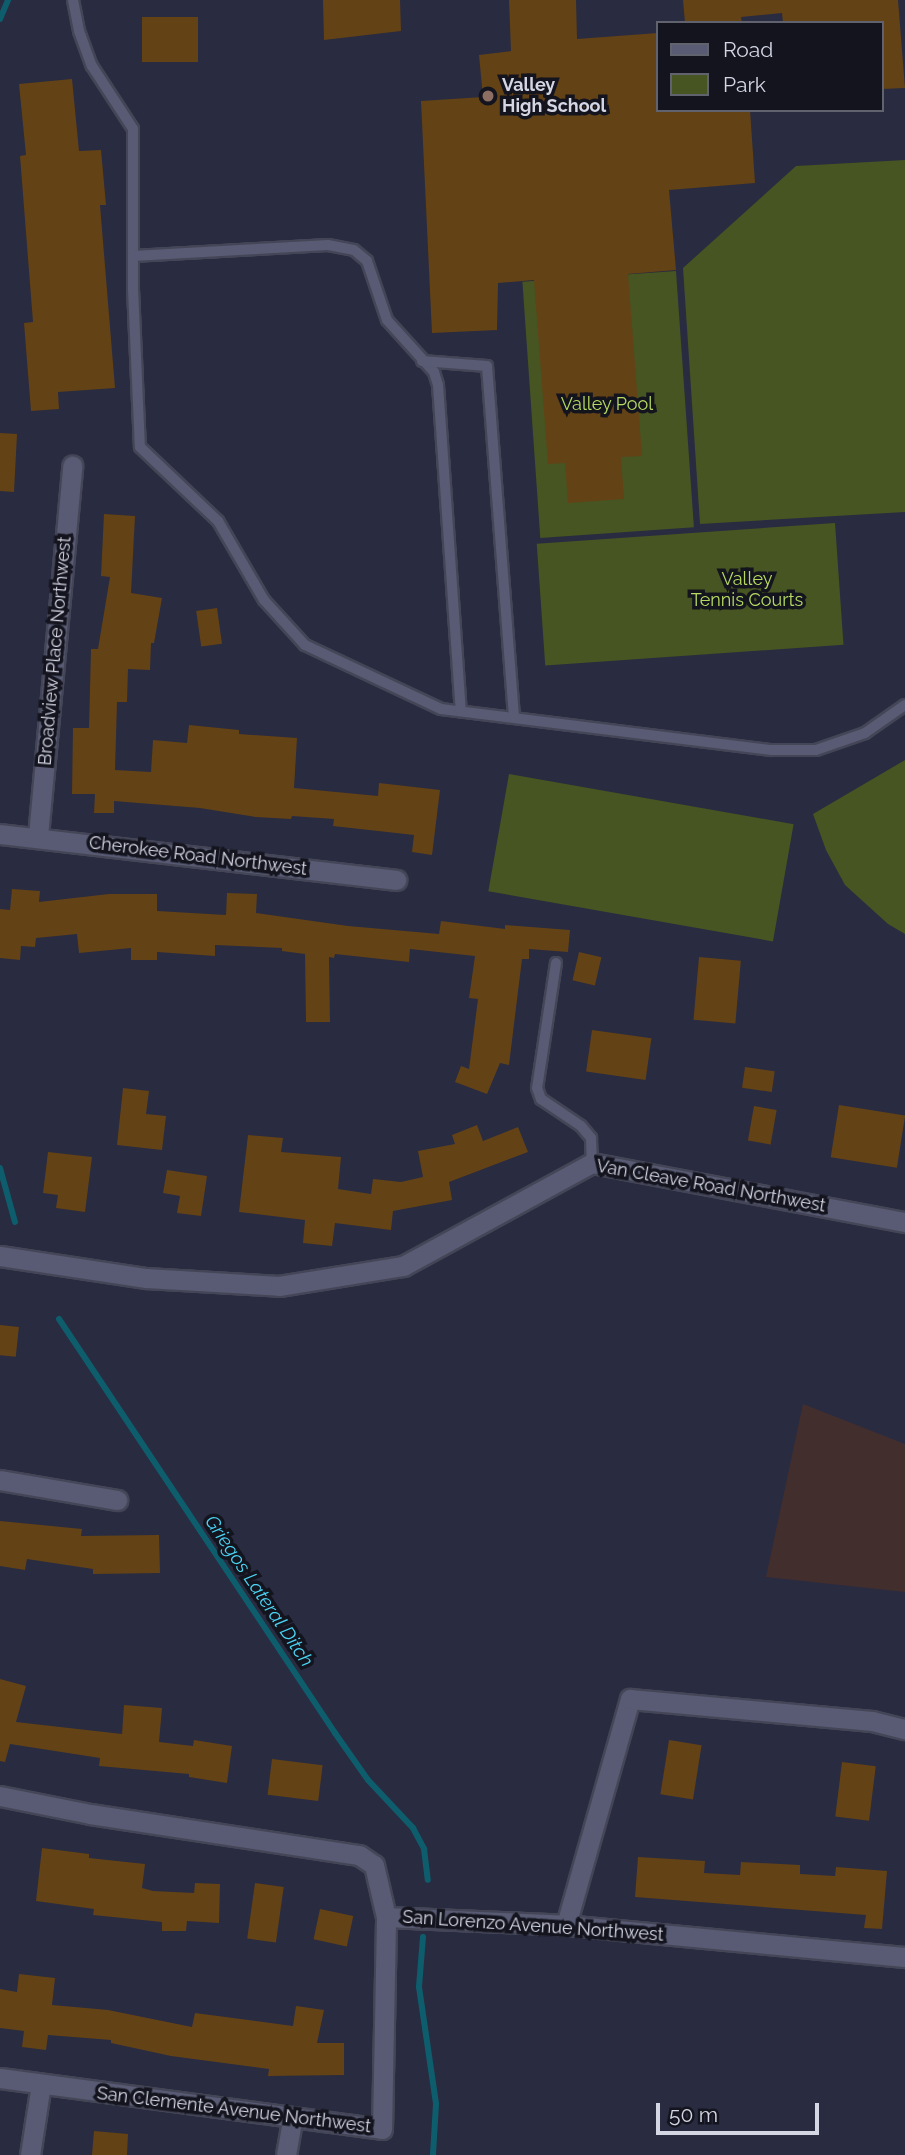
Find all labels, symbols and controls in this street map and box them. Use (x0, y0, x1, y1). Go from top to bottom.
legend (656, 21, 884, 112)
text: Road (723, 37, 773, 62)
text: Park (723, 72, 766, 97)
place label: Valley High School (502, 75, 606, 118)
marker: Valley High School (480, 88, 496, 104)
park label: Valley Pool (561, 393, 653, 415)
street label: Broadview Place Northwest (34, 535, 76, 767)
park label: Valley Tennis Courts (691, 569, 803, 612)
street label: Cherokee Road Northwest (88, 832, 308, 880)
street label: Van Cleave Road Northwest (595, 1155, 827, 1217)
water label: Griegos Lateral Ditch (200, 1511, 318, 1671)
street label: San Lorenzo Avenue Northwest (401, 1906, 665, 1946)
street label: San Clemente Avenue Northwest (95, 2082, 373, 2138)
scale bar (660, 2088, 823, 2132)
text: 50 m (669, 2102, 718, 2127)

